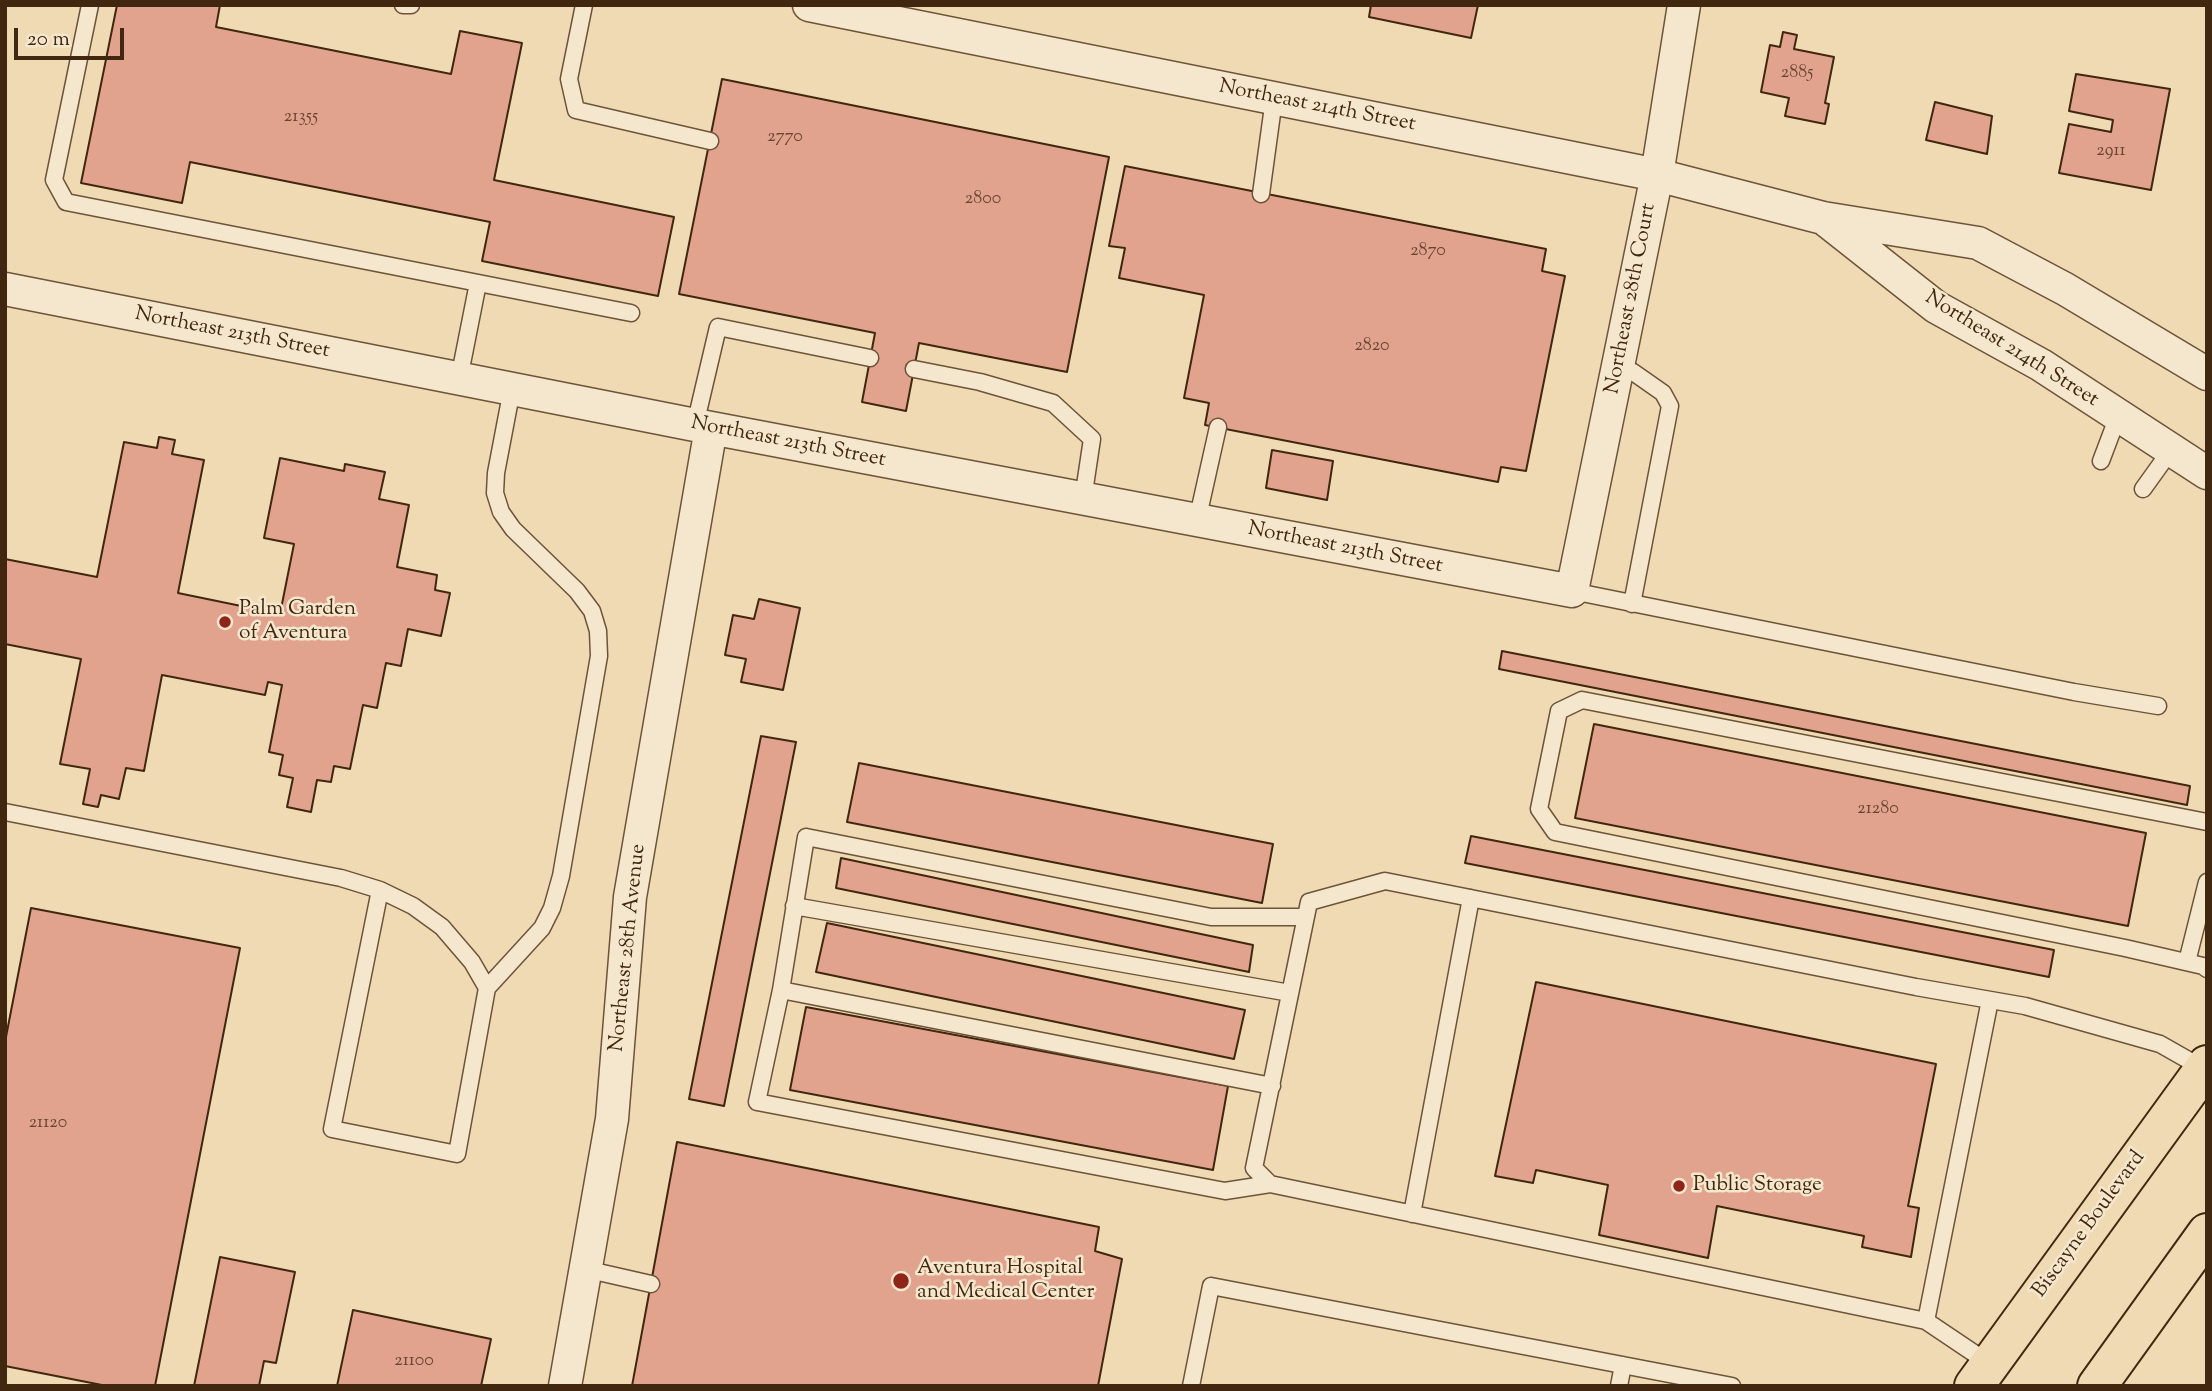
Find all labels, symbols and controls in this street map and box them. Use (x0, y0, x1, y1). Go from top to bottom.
scale bar (18, 14, 128, 58)
text: 20 m (27, 25, 70, 55)
house number: 2885 (1781, 63, 1813, 85)
street label: Northeast 214th Street (1216, 76, 1418, 138)
house number: 21355 (284, 107, 318, 129)
house number: 2770 (767, 127, 803, 149)
house number: 2911 (2096, 141, 2126, 163)
house number: 2800 (965, 189, 1001, 211)
street label: Northeast 28th Court (1601, 201, 1663, 397)
house number: 2870 (1410, 241, 1446, 263)
street label: Northeast 214th Street (1919, 286, 2103, 414)
street label: Northeast 213th Street (132, 303, 332, 365)
house number: 2820 (1354, 336, 1390, 358)
street label: Northeast 213th Street (688, 412, 888, 474)
street label: Northeast 213th Street (1245, 518, 1445, 580)
place label: Palm Garden of Aventura (239, 597, 356, 647)
marker: Palm Garden of Aventura (217, 614, 233, 630)
house number: 21280 (1857, 799, 1899, 821)
street label: Northeast 28th Avenue (606, 843, 652, 1053)
house number: 21120 (29, 1113, 67, 1135)
street label: Biscayne Boulevard (2028, 1147, 2152, 1303)
place label: Public Storage (1693, 1173, 1822, 1199)
marker: Public Storage (1671, 1178, 1687, 1194)
place label: Aventura Hospital and Medical Center (917, 1256, 1094, 1306)
marker: Aventura Hospital and Medical Center (891, 1271, 911, 1291)
house number: 21100 (394, 1351, 434, 1373)

